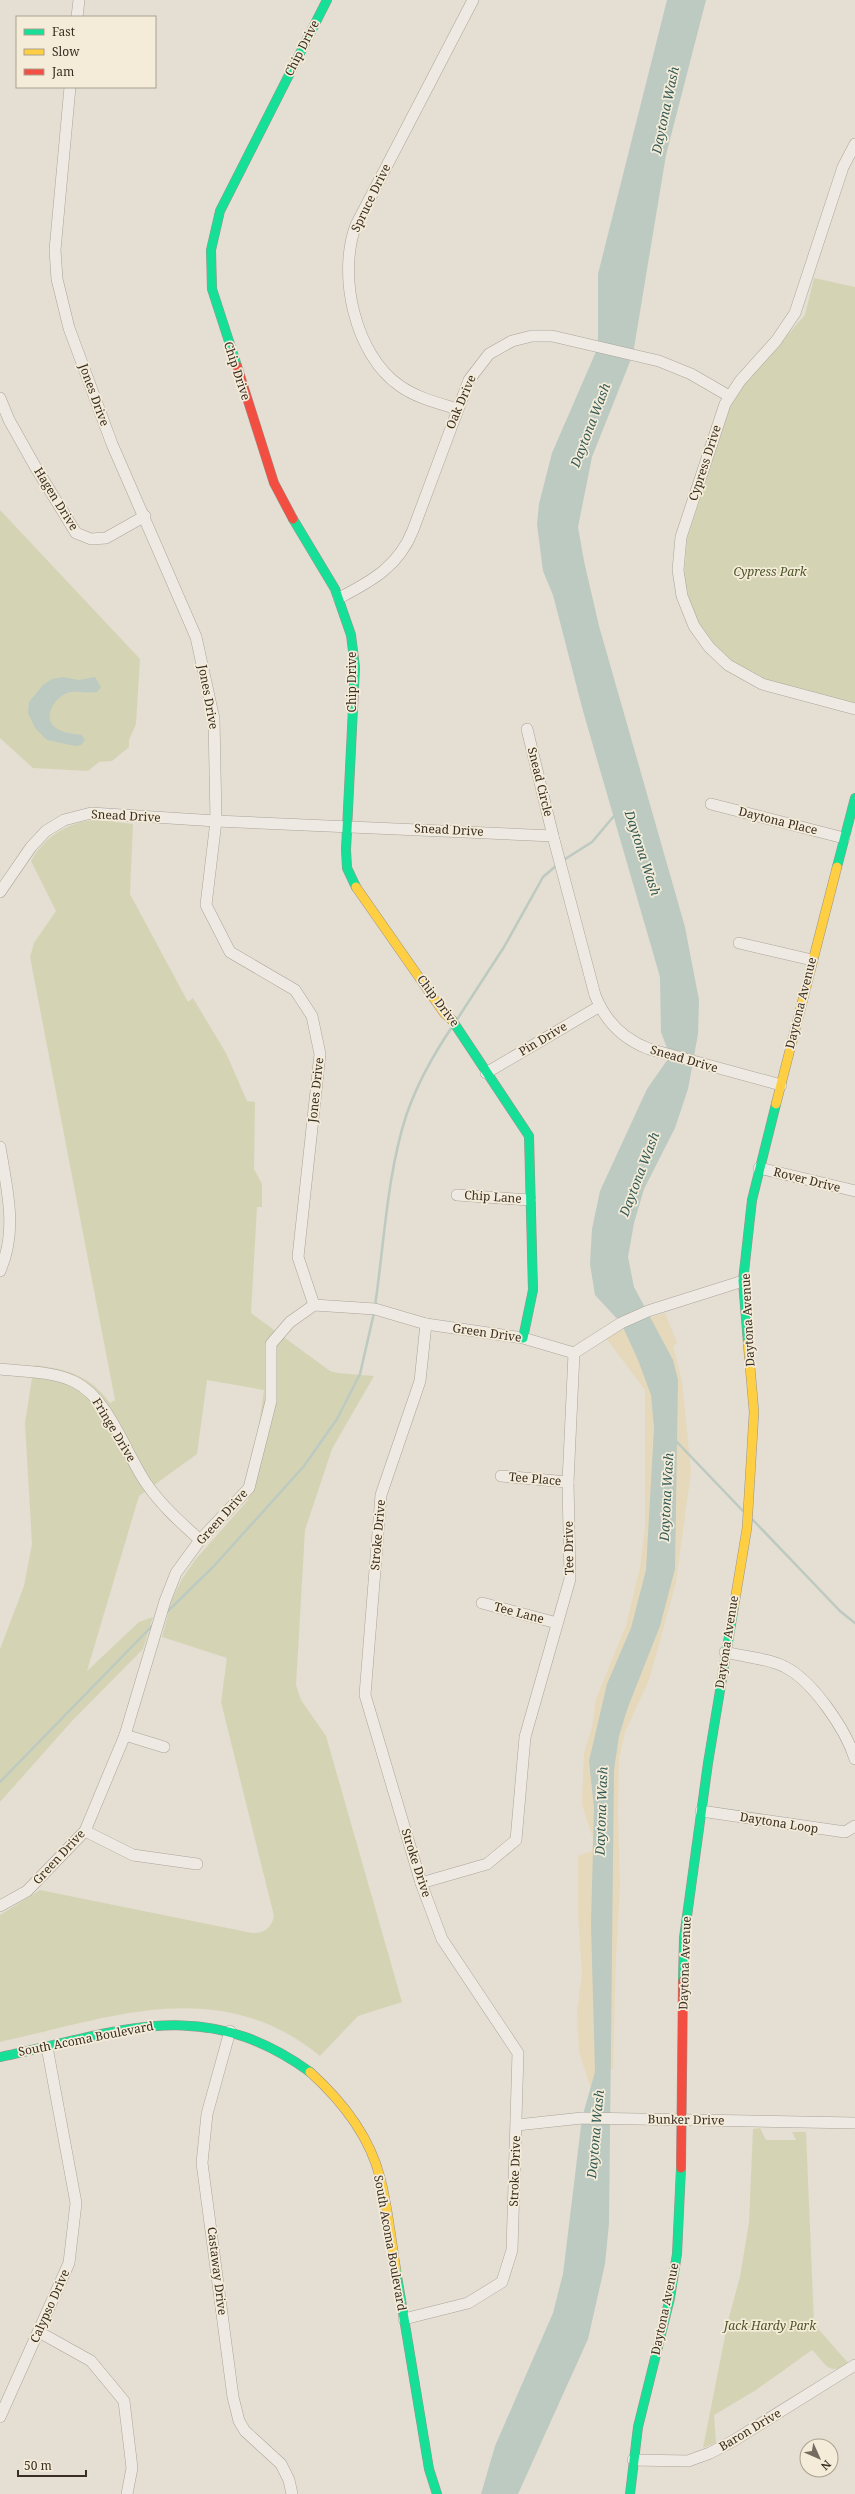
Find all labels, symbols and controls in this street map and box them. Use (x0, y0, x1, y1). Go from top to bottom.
legend (16, 16, 156, 88)
street label: Chip Drive (280, 17, 323, 79)
text: Fast (52, 23, 75, 40)
text: Slow (52, 43, 80, 60)
text: Jam (51, 63, 74, 80)
water label: Daytona Wash (647, 65, 683, 156)
street label: Spruce Drive (347, 161, 394, 235)
street label: Chip Drive (220, 339, 255, 402)
street label: Jones Drive (75, 360, 114, 429)
street label: Oak Drive (442, 372, 480, 432)
water label: Daytona Wash (565, 380, 614, 471)
street label: Cypress Drive (684, 423, 725, 503)
street label: Hagen Drive (30, 464, 83, 534)
park label: Cypress Park (733, 563, 808, 580)
street label: Chip Drive (343, 652, 360, 712)
street label: Jones Drive (194, 662, 223, 731)
street label: Snead Circle (524, 745, 557, 818)
street label: Daytona Place (737, 802, 819, 839)
street label: Snead Drive (91, 805, 161, 826)
water label: Daytona Wash (620, 807, 665, 898)
street label: Snead Drive (414, 819, 484, 840)
street label: Daytona Avenue (781, 955, 820, 1050)
street label: Chip Drive (413, 971, 464, 1030)
street label: Pin Drive (515, 1017, 570, 1060)
street label: Snead Drive (648, 1041, 720, 1076)
street label: Jones Drive (304, 1056, 327, 1124)
water label: Daytona Wash (614, 1129, 663, 1220)
street label: Rover Drive (772, 1163, 842, 1196)
street label: Chip Lane (464, 1186, 522, 1207)
street label: Daytona Avenue (737, 1273, 758, 1367)
street label: Green Drive (451, 1319, 523, 1346)
street label: Fringe Drive (89, 1395, 140, 1465)
water label: Daytona Wash (655, 1452, 677, 1543)
street label: Tee Place (508, 1468, 562, 1489)
street label: Green Drive (192, 1485, 251, 1548)
street label: Stroke Drive (366, 1499, 389, 1571)
street label: Tee Drive (560, 1521, 577, 1575)
street label: Daytona Avenue (711, 1594, 742, 1690)
street label: Tee Lane (492, 1598, 546, 1627)
water label: Daytona Wash (590, 1766, 612, 1857)
street label: Daytona Loop (738, 1808, 820, 1837)
street label: Green Drive (29, 1825, 89, 1888)
street label: Stroke Drive (397, 1826, 436, 1899)
street label: Daytona Avenue (674, 1916, 695, 2010)
street label: South Acoma Boulevard (17, 2017, 156, 2060)
water label: Daytona Wash (582, 2089, 608, 2180)
street label: Bunker Drive (647, 2110, 725, 2129)
street label: Stroke Drive (505, 2135, 524, 2207)
street label: South Acoma Boulevard (370, 2174, 411, 2313)
street label: Castaway Drive (204, 2226, 231, 2316)
street label: Daytona Avenue (646, 2261, 683, 2356)
street label: Calypso Drive (26, 2266, 73, 2345)
park label: Jack Hardy Park (722, 2317, 817, 2334)
street label: Baron Drive (716, 2404, 784, 2455)
north arrow (799, 2438, 839, 2478)
scale bar (18, 2452, 86, 2478)
text: 50 m (24, 2457, 52, 2474)
text: N (818, 2457, 835, 2474)

